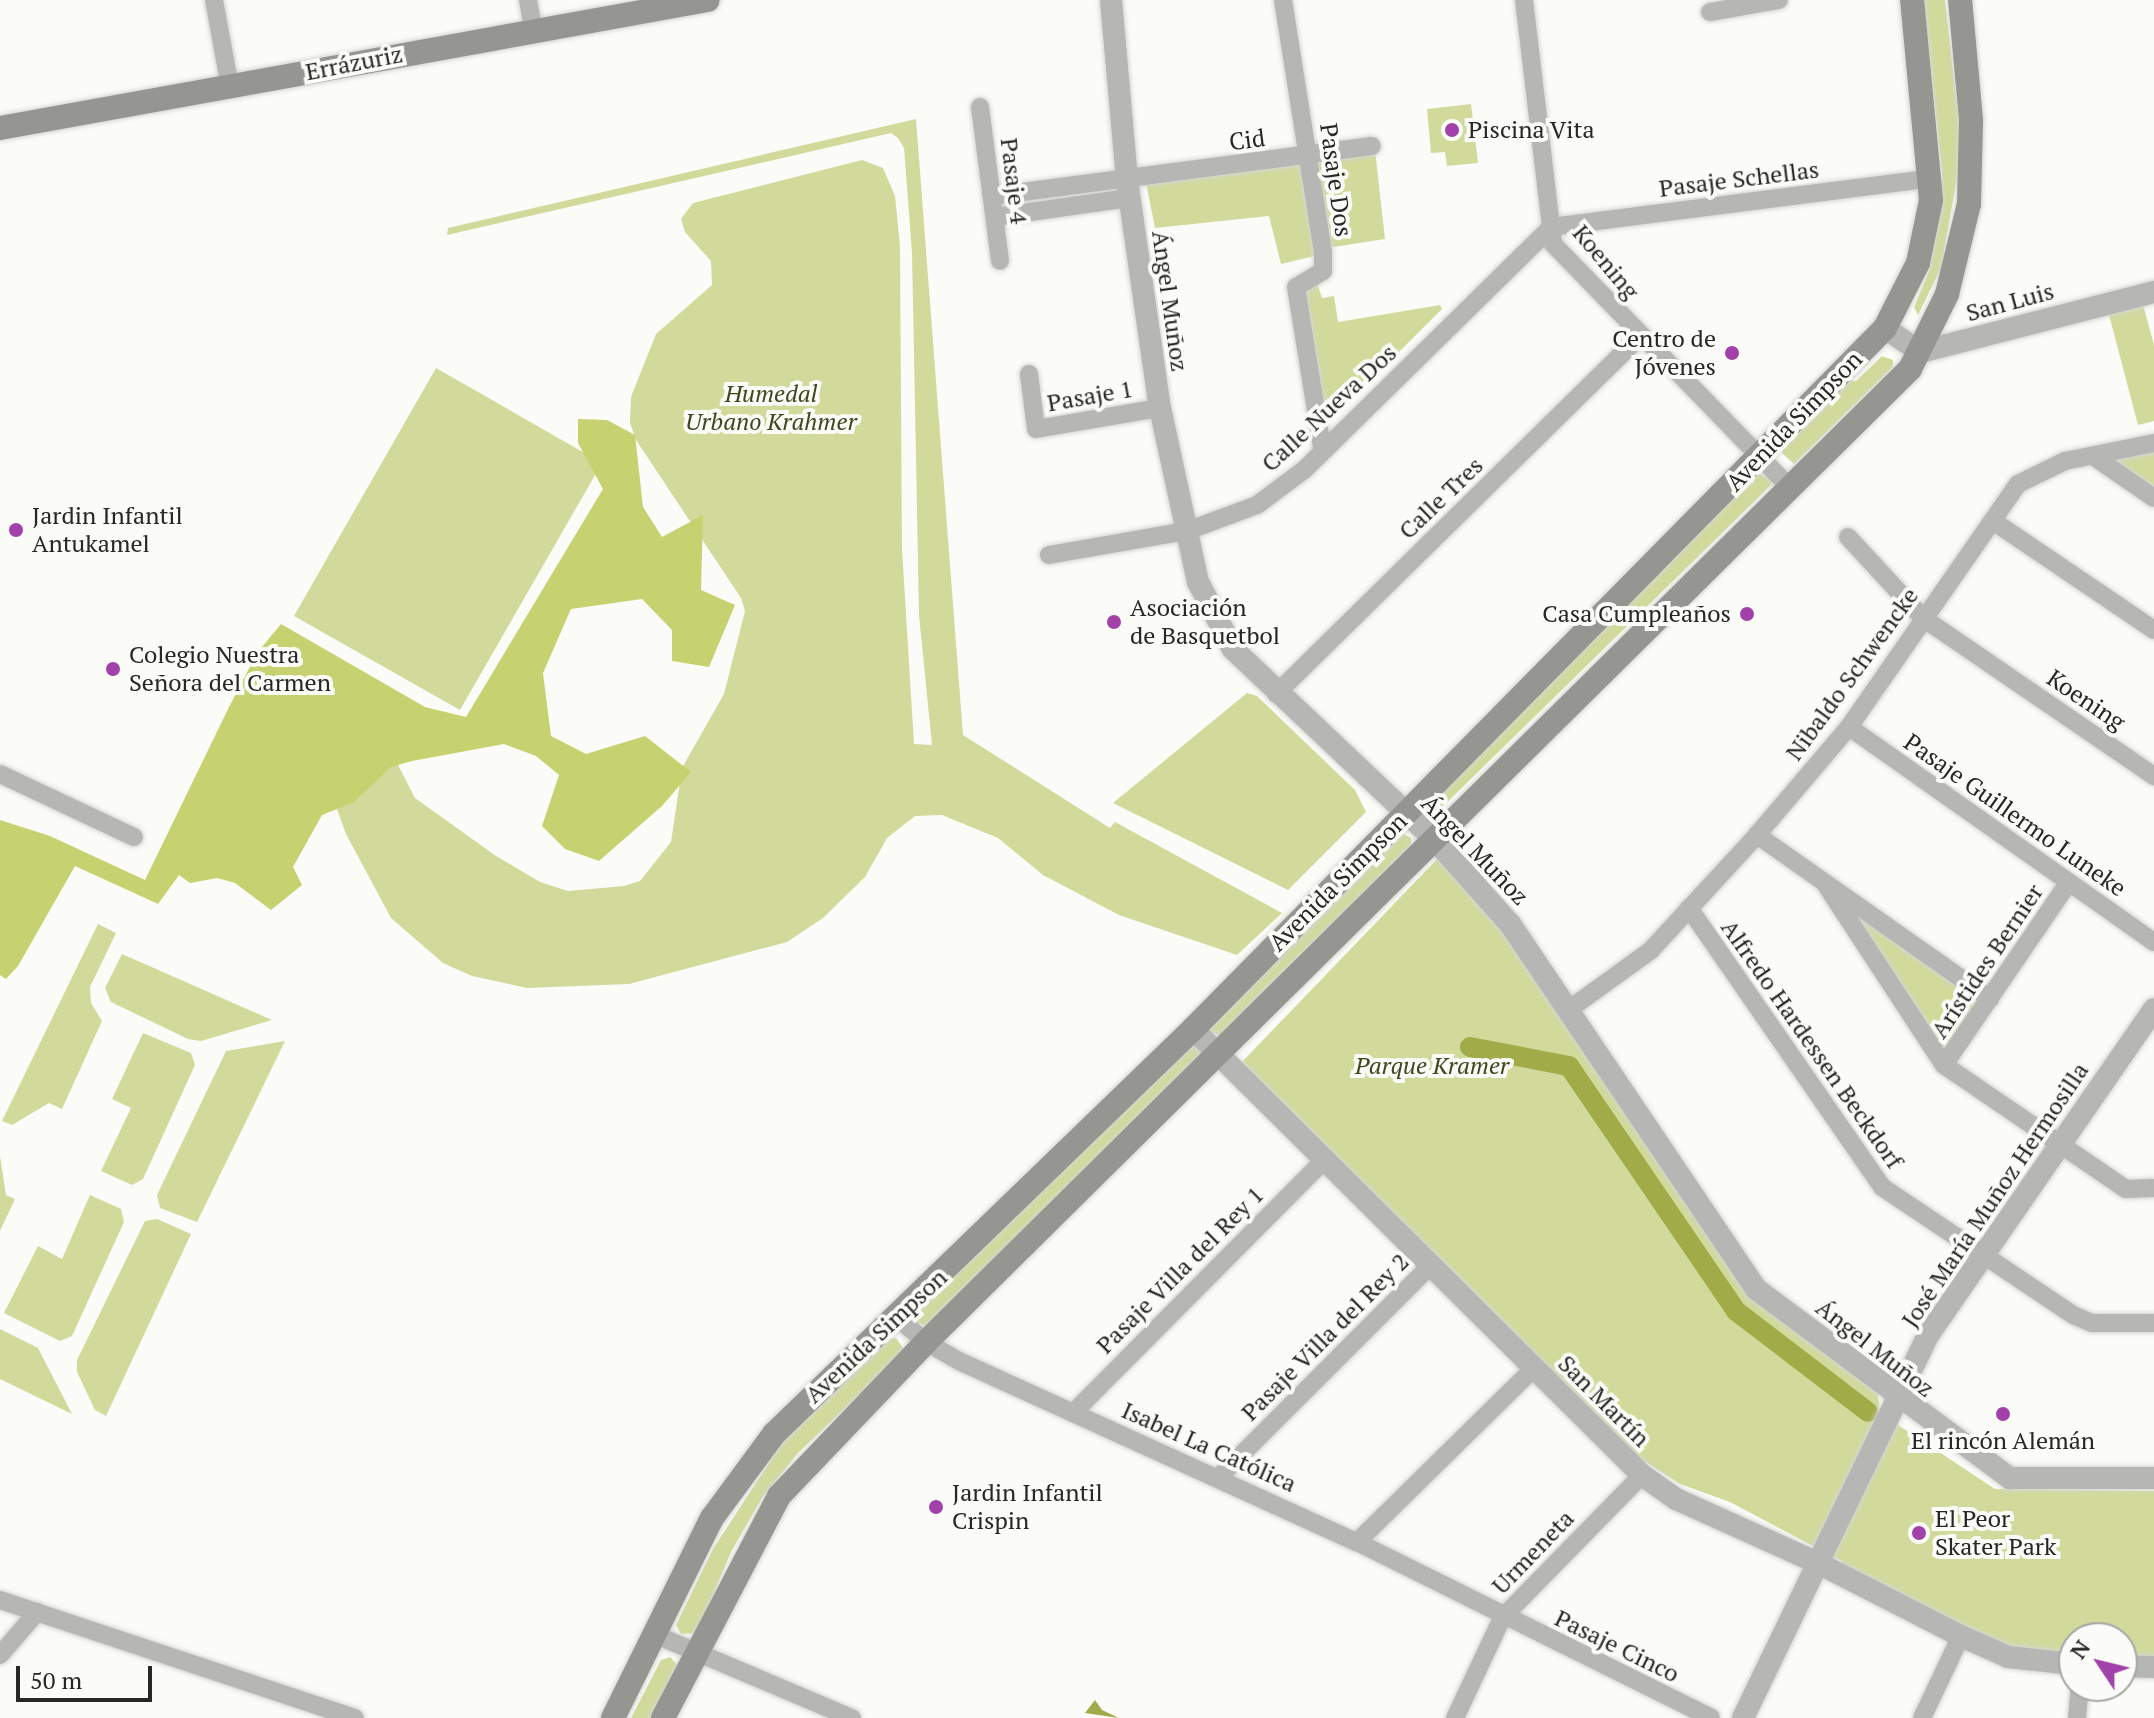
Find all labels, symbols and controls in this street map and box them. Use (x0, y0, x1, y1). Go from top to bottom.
street label: Errázuriz (303, 39, 405, 87)
place label: Piscina Vita (1468, 116, 1595, 144)
street label: Pasaje Dos (1314, 121, 1358, 239)
marker: Piscina Vita (1443, 121, 1461, 139)
street label: Cid (1227, 124, 1267, 156)
street label: Pasaje 4 (994, 136, 1034, 226)
street label: Pasaje Schellas (1657, 155, 1821, 203)
street label: Koening (1567, 219, 1645, 305)
street label: Ángel Muñoz (1146, 229, 1194, 373)
street label: San Luis (1963, 276, 2057, 328)
place label: Centro de Jóvenes (1612, 325, 1716, 381)
street label: Calle Nueva Dos (1256, 338, 1402, 478)
marker: Centro de Jóvenes (1723, 344, 1741, 362)
street label: Avenida Simpson (1720, 345, 1868, 497)
street label: Pasaje 1 (1045, 374, 1135, 418)
park label: Humedal Urbano Krahmer (685, 380, 857, 436)
street label: Calle Tres (1393, 451, 1489, 545)
place label: Jardin Infantil Antukamel (32, 502, 183, 558)
marker: Jardin Infantil Antukamel (7, 521, 25, 539)
street label: Nibaldo Schwencke (1780, 582, 1924, 766)
place label: Asociación de Basquetbol (1130, 594, 1280, 650)
place label: Casa Cumpleaños (1542, 600, 1731, 628)
marker: Casa Cumpleaños (1738, 605, 1756, 623)
marker: Asociación de Basquetbol (1105, 613, 1123, 631)
place label: Colegio Nuestra Señora del Carmen (129, 641, 331, 697)
marker: Colegio Nuestra Señora del Carmen (104, 660, 122, 678)
street label: Koening (2041, 663, 2131, 737)
street label: Pasaje Guillermo Luneke (1899, 727, 2131, 903)
street label: Ángel Muñoz (1415, 789, 1535, 911)
street label: Avenida Simpson (1263, 807, 1413, 957)
street label: Arístides Bernier (1925, 878, 2049, 1044)
street label: Alfredo Hardessen Beckdorf (1715, 914, 1909, 1174)
park label: Parque Kramer (1355, 1052, 1509, 1080)
street label: José María Muñoz Hermosilla (1895, 1057, 2095, 1333)
street label: Pasaje Villa del Rey 1 (1090, 1180, 1270, 1360)
street label: Pasaje Villa del Rey 2 (1235, 1247, 1415, 1427)
street label: Avenida Simpson (799, 1263, 953, 1409)
street label: Ángel Muñoz (1810, 1293, 1940, 1403)
street label: San Martín (1552, 1349, 1656, 1453)
street label: Isabel La Católica (1117, 1396, 1301, 1498)
marker: El rincón Alemán (1994, 1405, 2012, 1423)
place label: El rincón Alemán (1911, 1427, 2095, 1455)
place label: Jardin Infantil Crispin (952, 1479, 1103, 1535)
marker: Jardin Infantil Crispin (927, 1498, 945, 1516)
street label: Urmeneta (1486, 1504, 1580, 1600)
place label: El Peor Skater Park (1935, 1505, 2056, 1561)
marker: El Peor Skater Park (1910, 1524, 1928, 1542)
street label: Pasaje Cinco (1550, 1604, 1684, 1688)
north arrow (2058, 1622, 2138, 1702)
text: N (2063, 1634, 2096, 1664)
scale bar (20, 1650, 156, 1700)
text: 50 m (30, 1664, 82, 1696)

